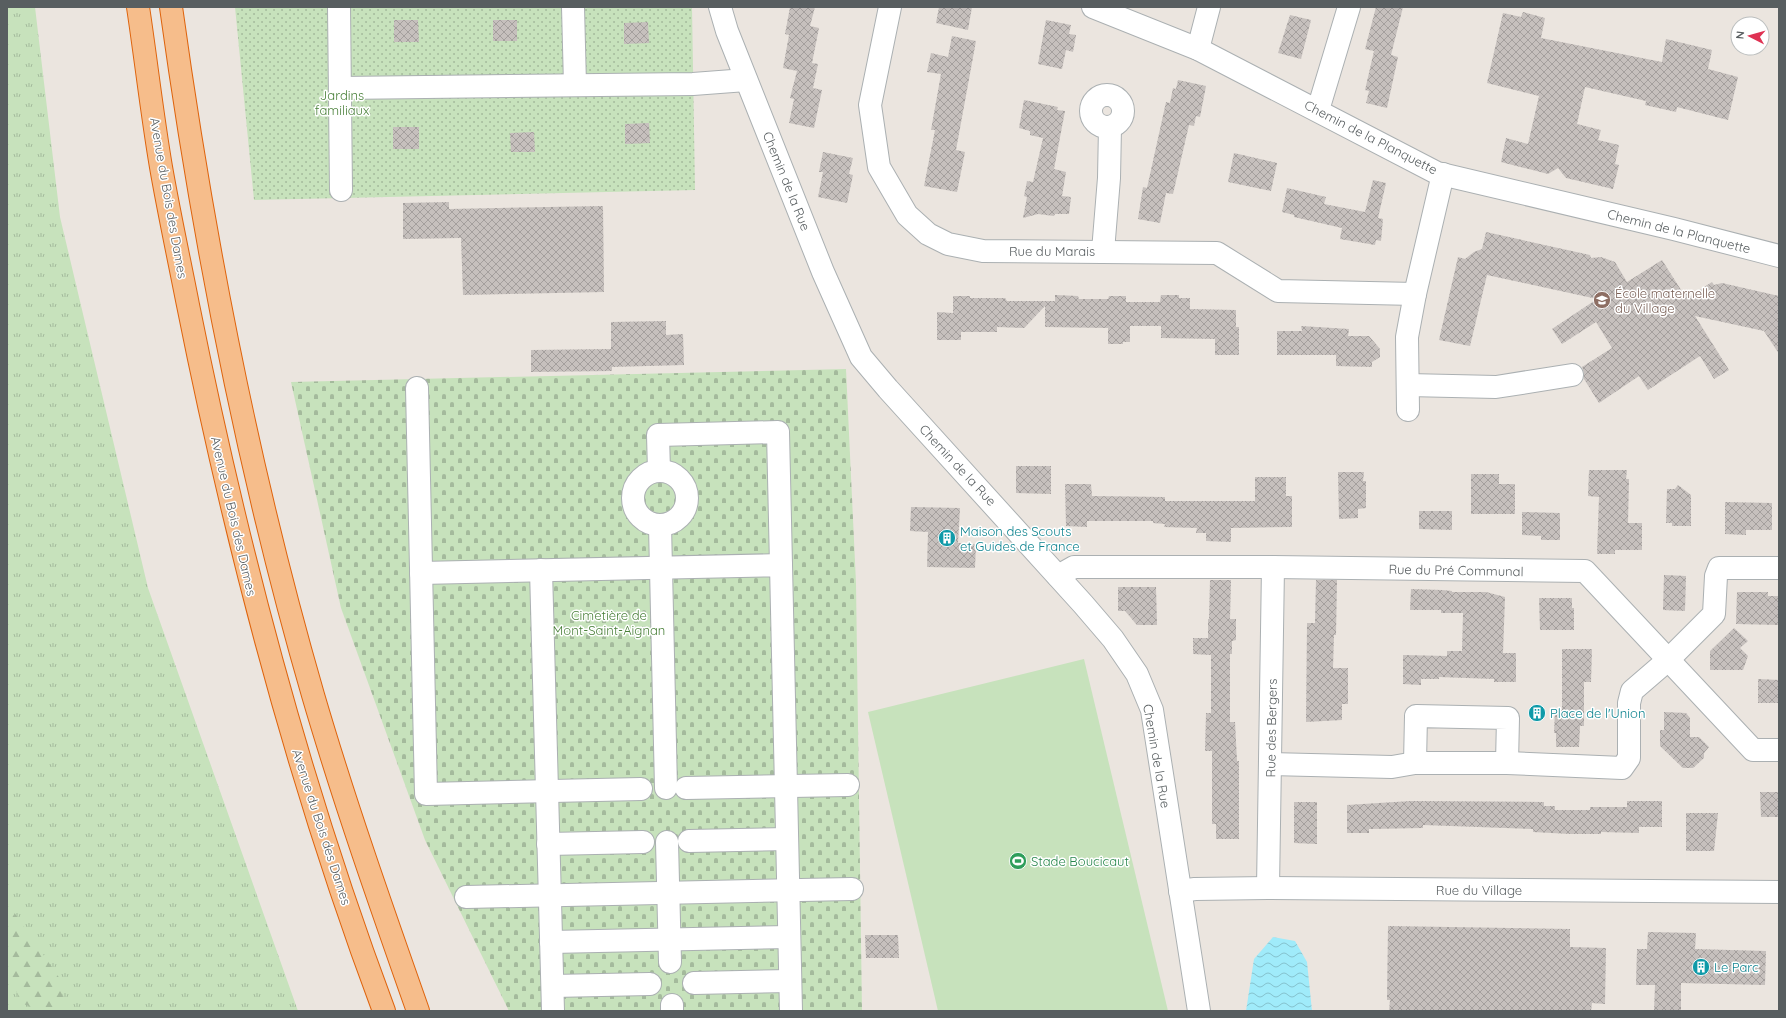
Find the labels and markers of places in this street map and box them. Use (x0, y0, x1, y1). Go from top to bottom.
place label: École maternelle du Village (1615, 285, 1715, 316)
school or university icon: École maternelle du Village (1592, 290, 1612, 310)
place label: Maison des Scouts et Guides de France (960, 523, 1080, 554)
building icon: Maison des Scouts et Guides de France (937, 528, 957, 548)
building icon: Place de l'Union (1527, 703, 1547, 723)
place label: Place de l'Union (1550, 705, 1645, 721)
sports icon: Stade Boucicaut (1008, 851, 1028, 871)
place label: Stade Boucicaut (1031, 853, 1129, 869)
building icon: Le Parc (1691, 957, 1711, 977)
place label: Le Parc (1714, 959, 1759, 975)

